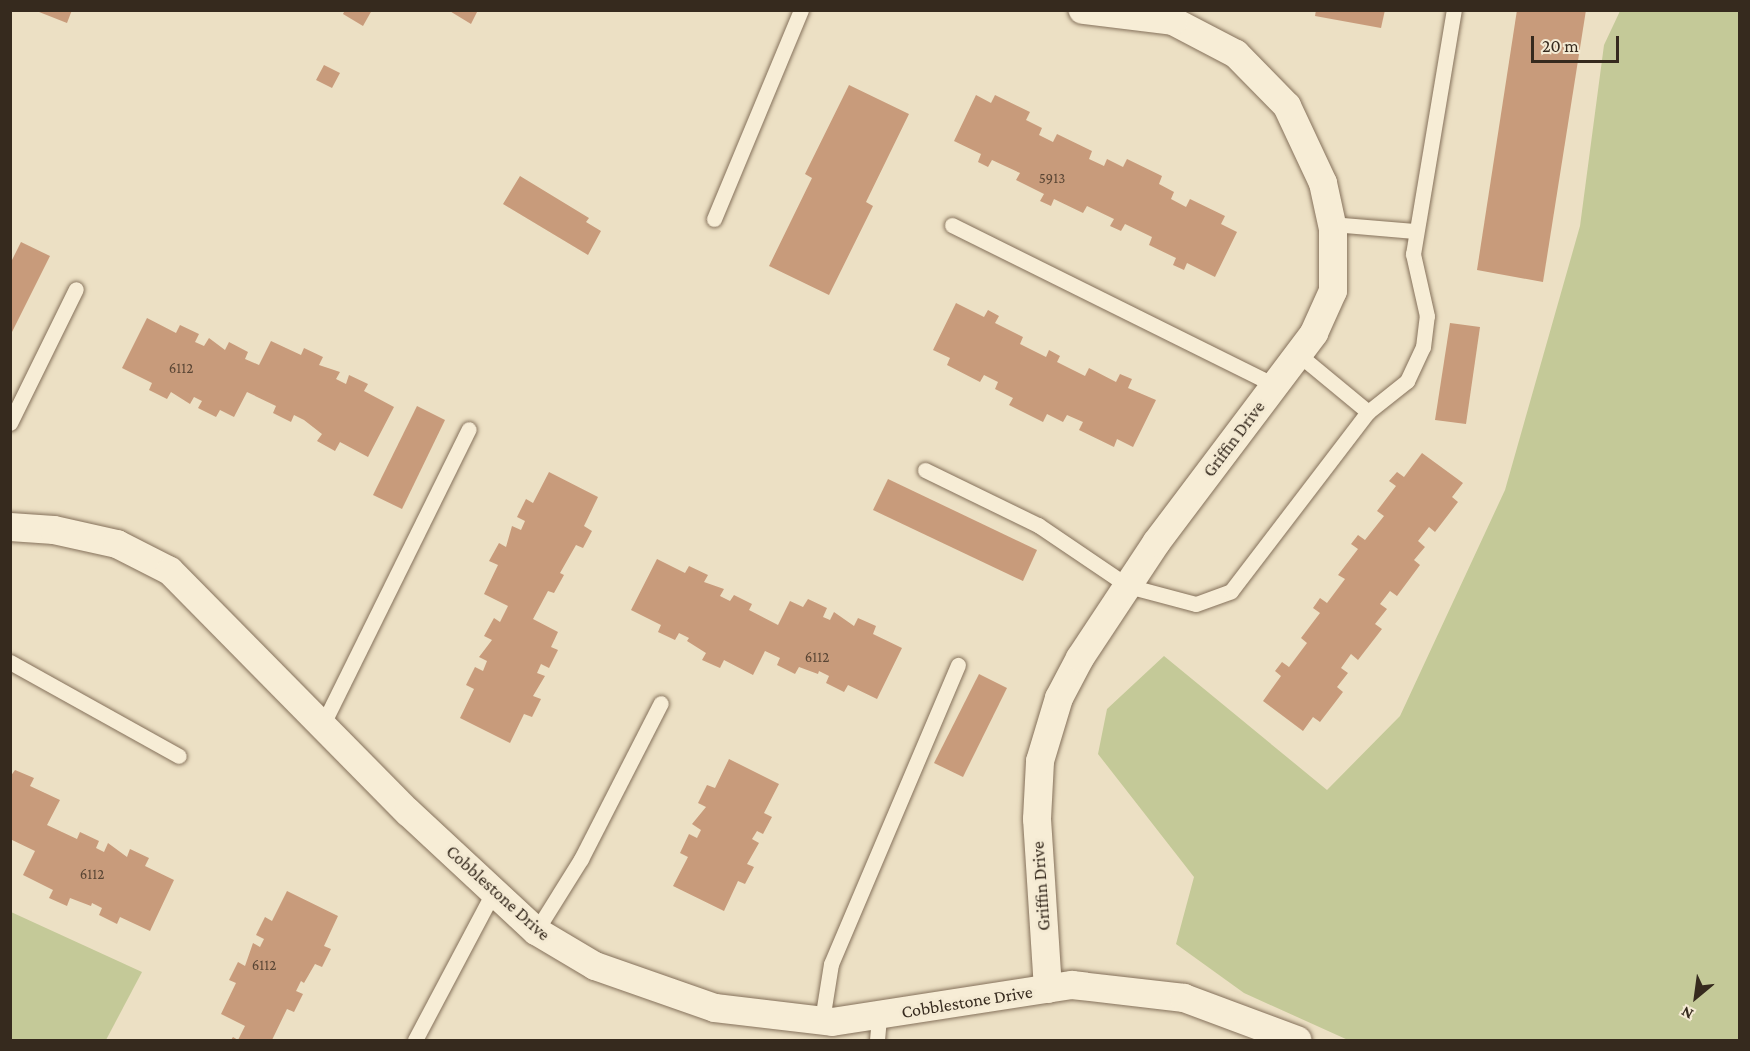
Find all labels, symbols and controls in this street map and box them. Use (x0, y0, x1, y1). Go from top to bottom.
scale bar (1534, 24, 1622, 62)
text: 20 m (1542, 36, 1579, 56)
house number: 5913 (1039, 170, 1065, 188)
house number: 6112 (169, 360, 193, 378)
street label: Griffin Drive (1198, 397, 1270, 481)
house number: 6112 (805, 649, 829, 667)
street label: Cobblestone Drive (442, 841, 554, 945)
street label: Griffin Drive (1027, 841, 1055, 931)
house number: 6112 (80, 866, 104, 884)
house number: 6112 (252, 957, 276, 975)
north arrow (1666, 967, 1726, 1027)
street label: Cobblestone Drive (900, 981, 1034, 1023)
text: N (1678, 1003, 1696, 1023)

